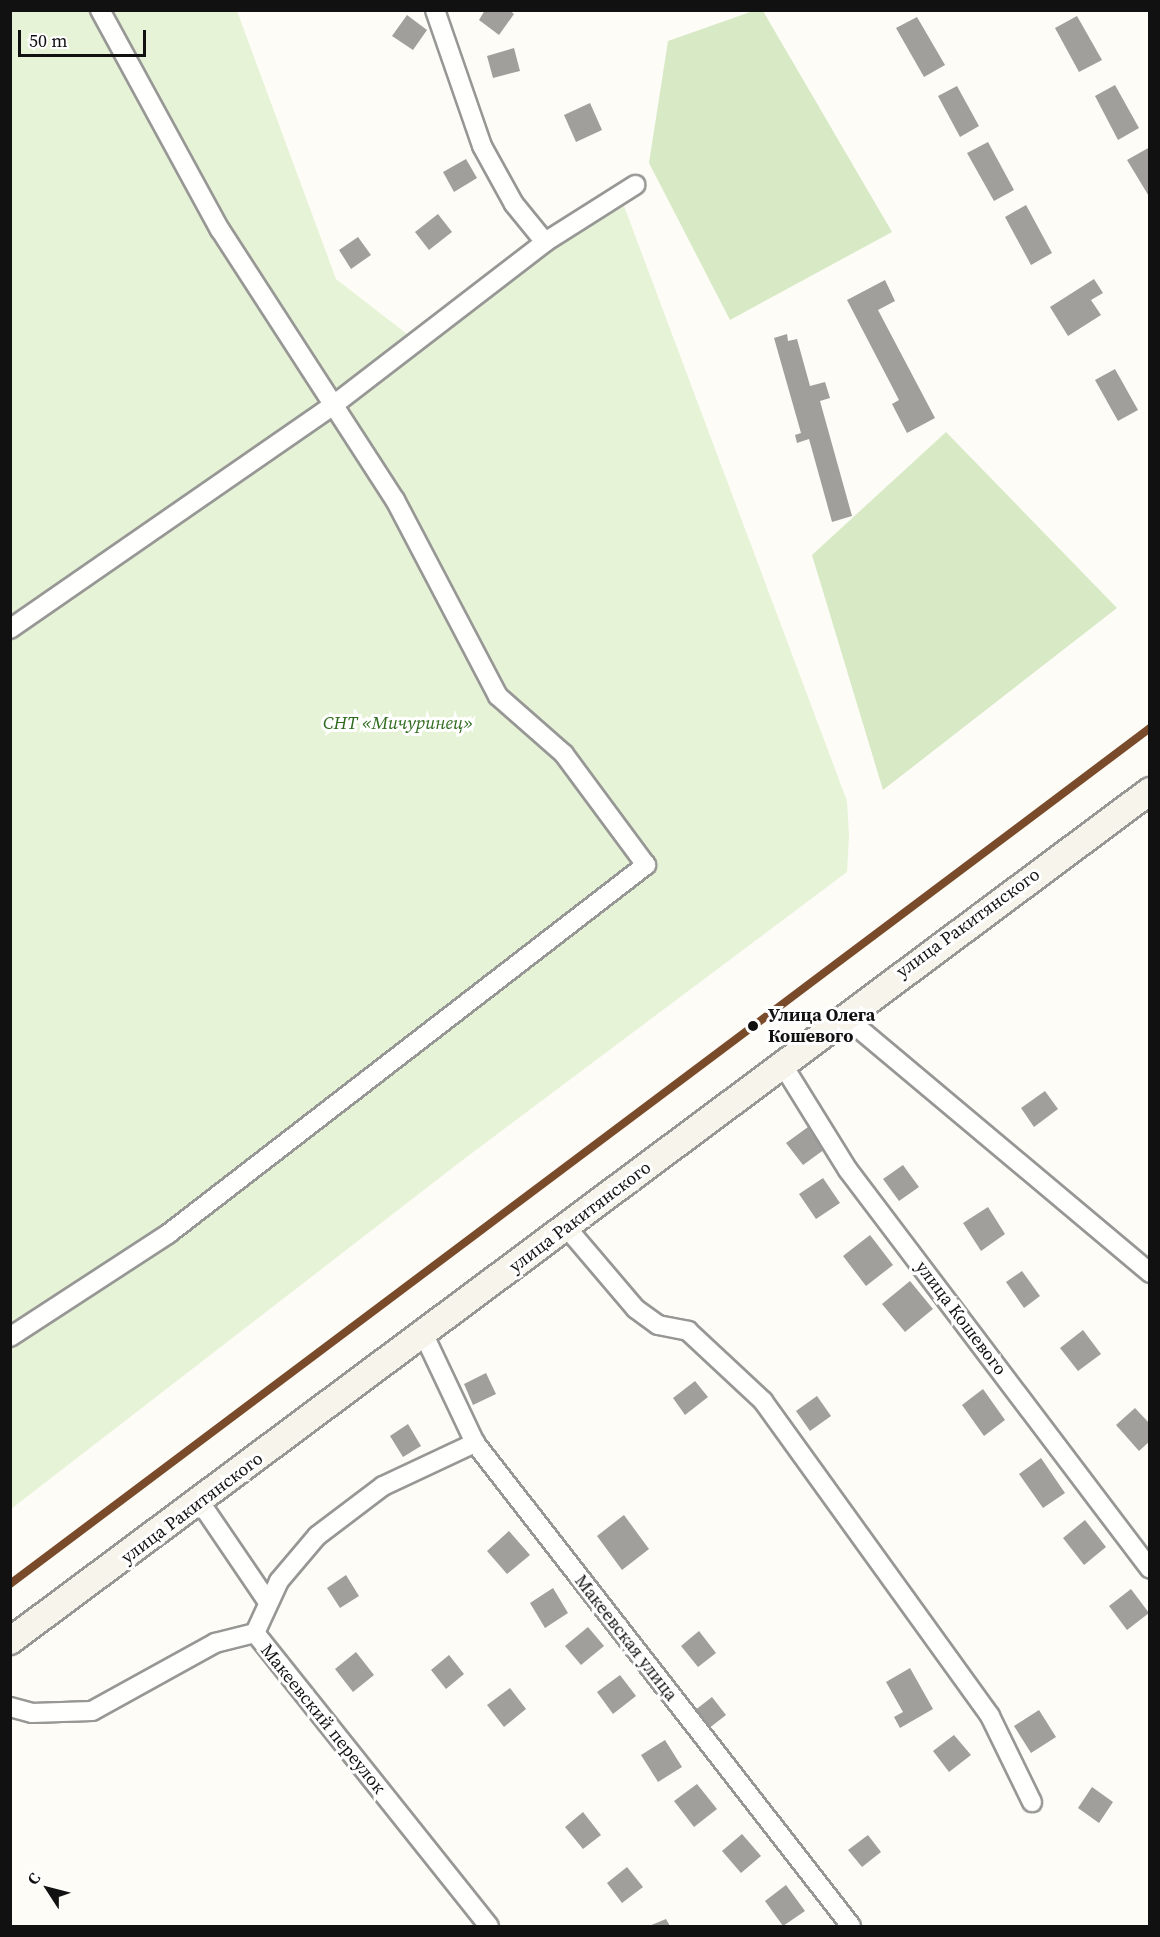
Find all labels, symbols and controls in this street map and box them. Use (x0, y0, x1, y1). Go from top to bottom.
scale bar (21, 18, 148, 56)
text: 50 m (29, 28, 67, 53)
park label: СНТ «Мичуринец» (323, 712, 473, 734)
street label: улица Ракитянского (892, 864, 1044, 982)
place label: Улица Олега Кошевого (768, 1005, 875, 1048)
marker: Улица Олега Кошевого (743, 1016, 763, 1036)
street label: улица Ракитянского (505, 1157, 655, 1277)
street label: улица Кошевого (911, 1257, 1011, 1379)
street label: улица Ракитянского (117, 1448, 267, 1568)
street label: Макеевская улица (570, 1571, 682, 1705)
street label: Макеевский переулок (256, 1640, 390, 1798)
north arrow (18, 1859, 78, 1919)
text: С (22, 1868, 45, 1889)

